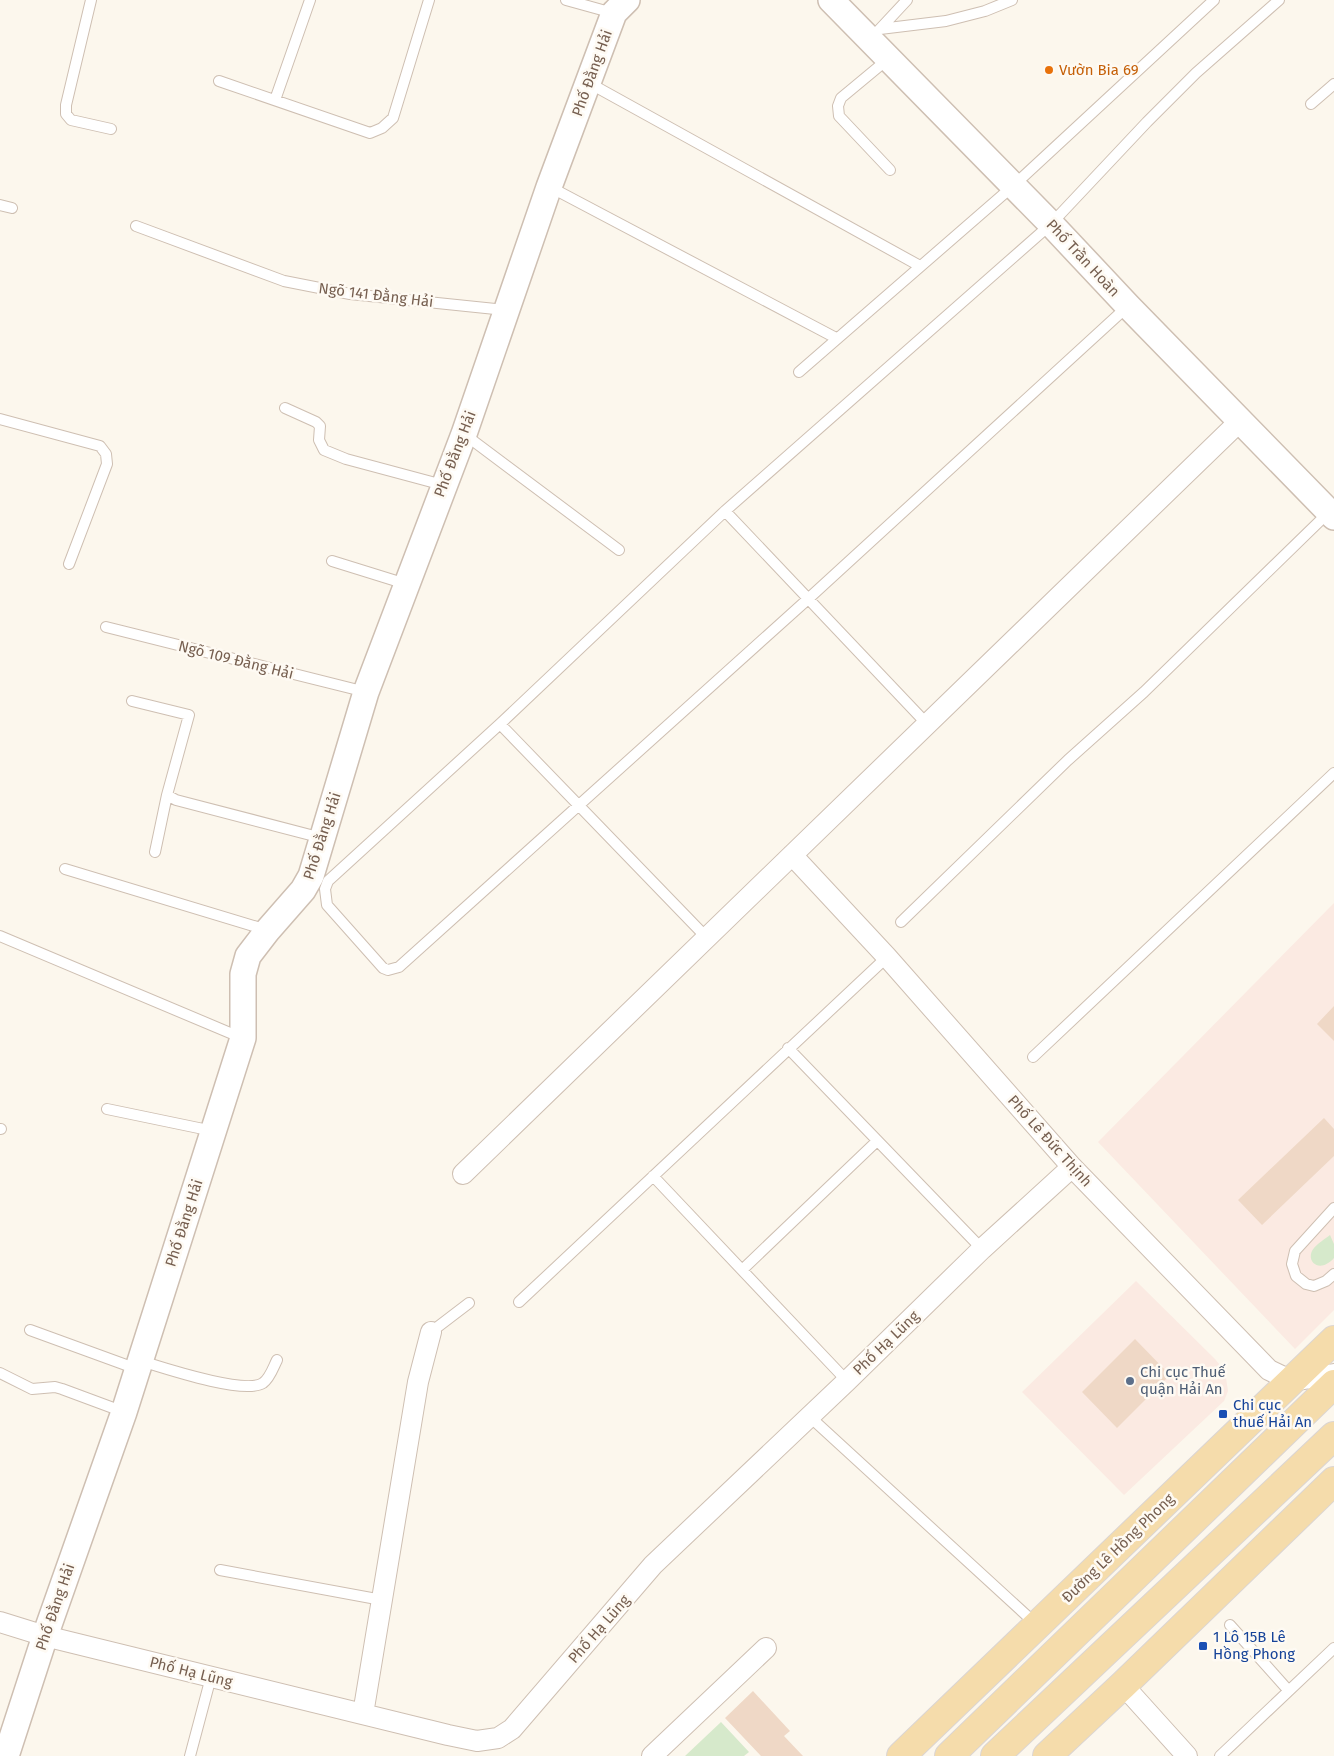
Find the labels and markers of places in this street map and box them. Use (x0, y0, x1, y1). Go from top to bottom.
place label: Vườn Bia 69 (1059, 61, 1139, 79)
marker: Vườn Bia 69 (1043, 64, 1055, 76)
place label: Chi cục Thuế quận Hải An (1140, 1363, 1226, 1398)
marker: Chi cục Thuế quận Hải An (1124, 1375, 1136, 1387)
place label: Chi cục thuế Hải An (1233, 1396, 1312, 1431)
marker: Chi cục thuế Hải An (1217, 1408, 1229, 1420)
place label: 1 Lô 15B Lê Hồng Phong (1213, 1628, 1295, 1663)
marker: 1 Lô 15B Lê Hồng Phong (1197, 1640, 1209, 1652)

